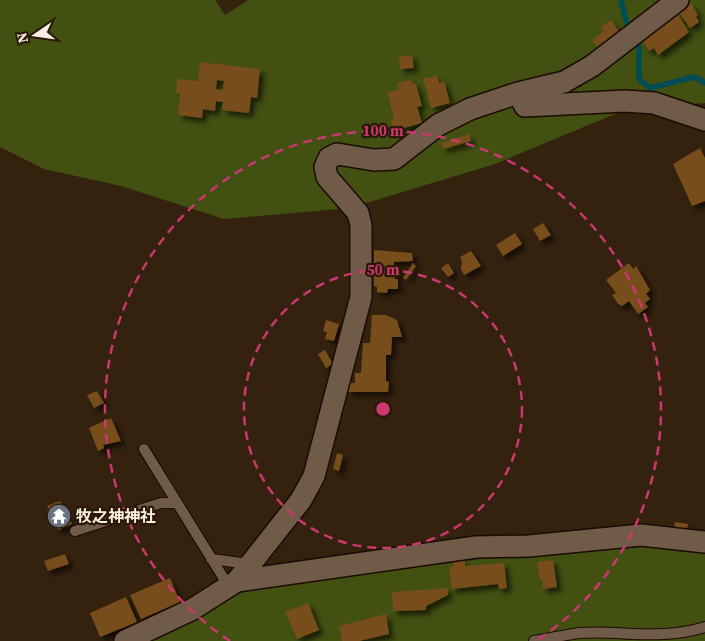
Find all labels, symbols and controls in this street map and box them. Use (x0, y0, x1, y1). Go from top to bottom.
north arrow (10, 10, 60, 60)
text: N (11, 31, 33, 45)
text: 100 m (362, 120, 404, 141)
text: 50 m (366, 259, 400, 280)
centre of rings (374, 400, 392, 418)
temple icon: 牧之神神社 (46, 503, 72, 529)
place label: 牧之神神社 (76, 505, 156, 527)

